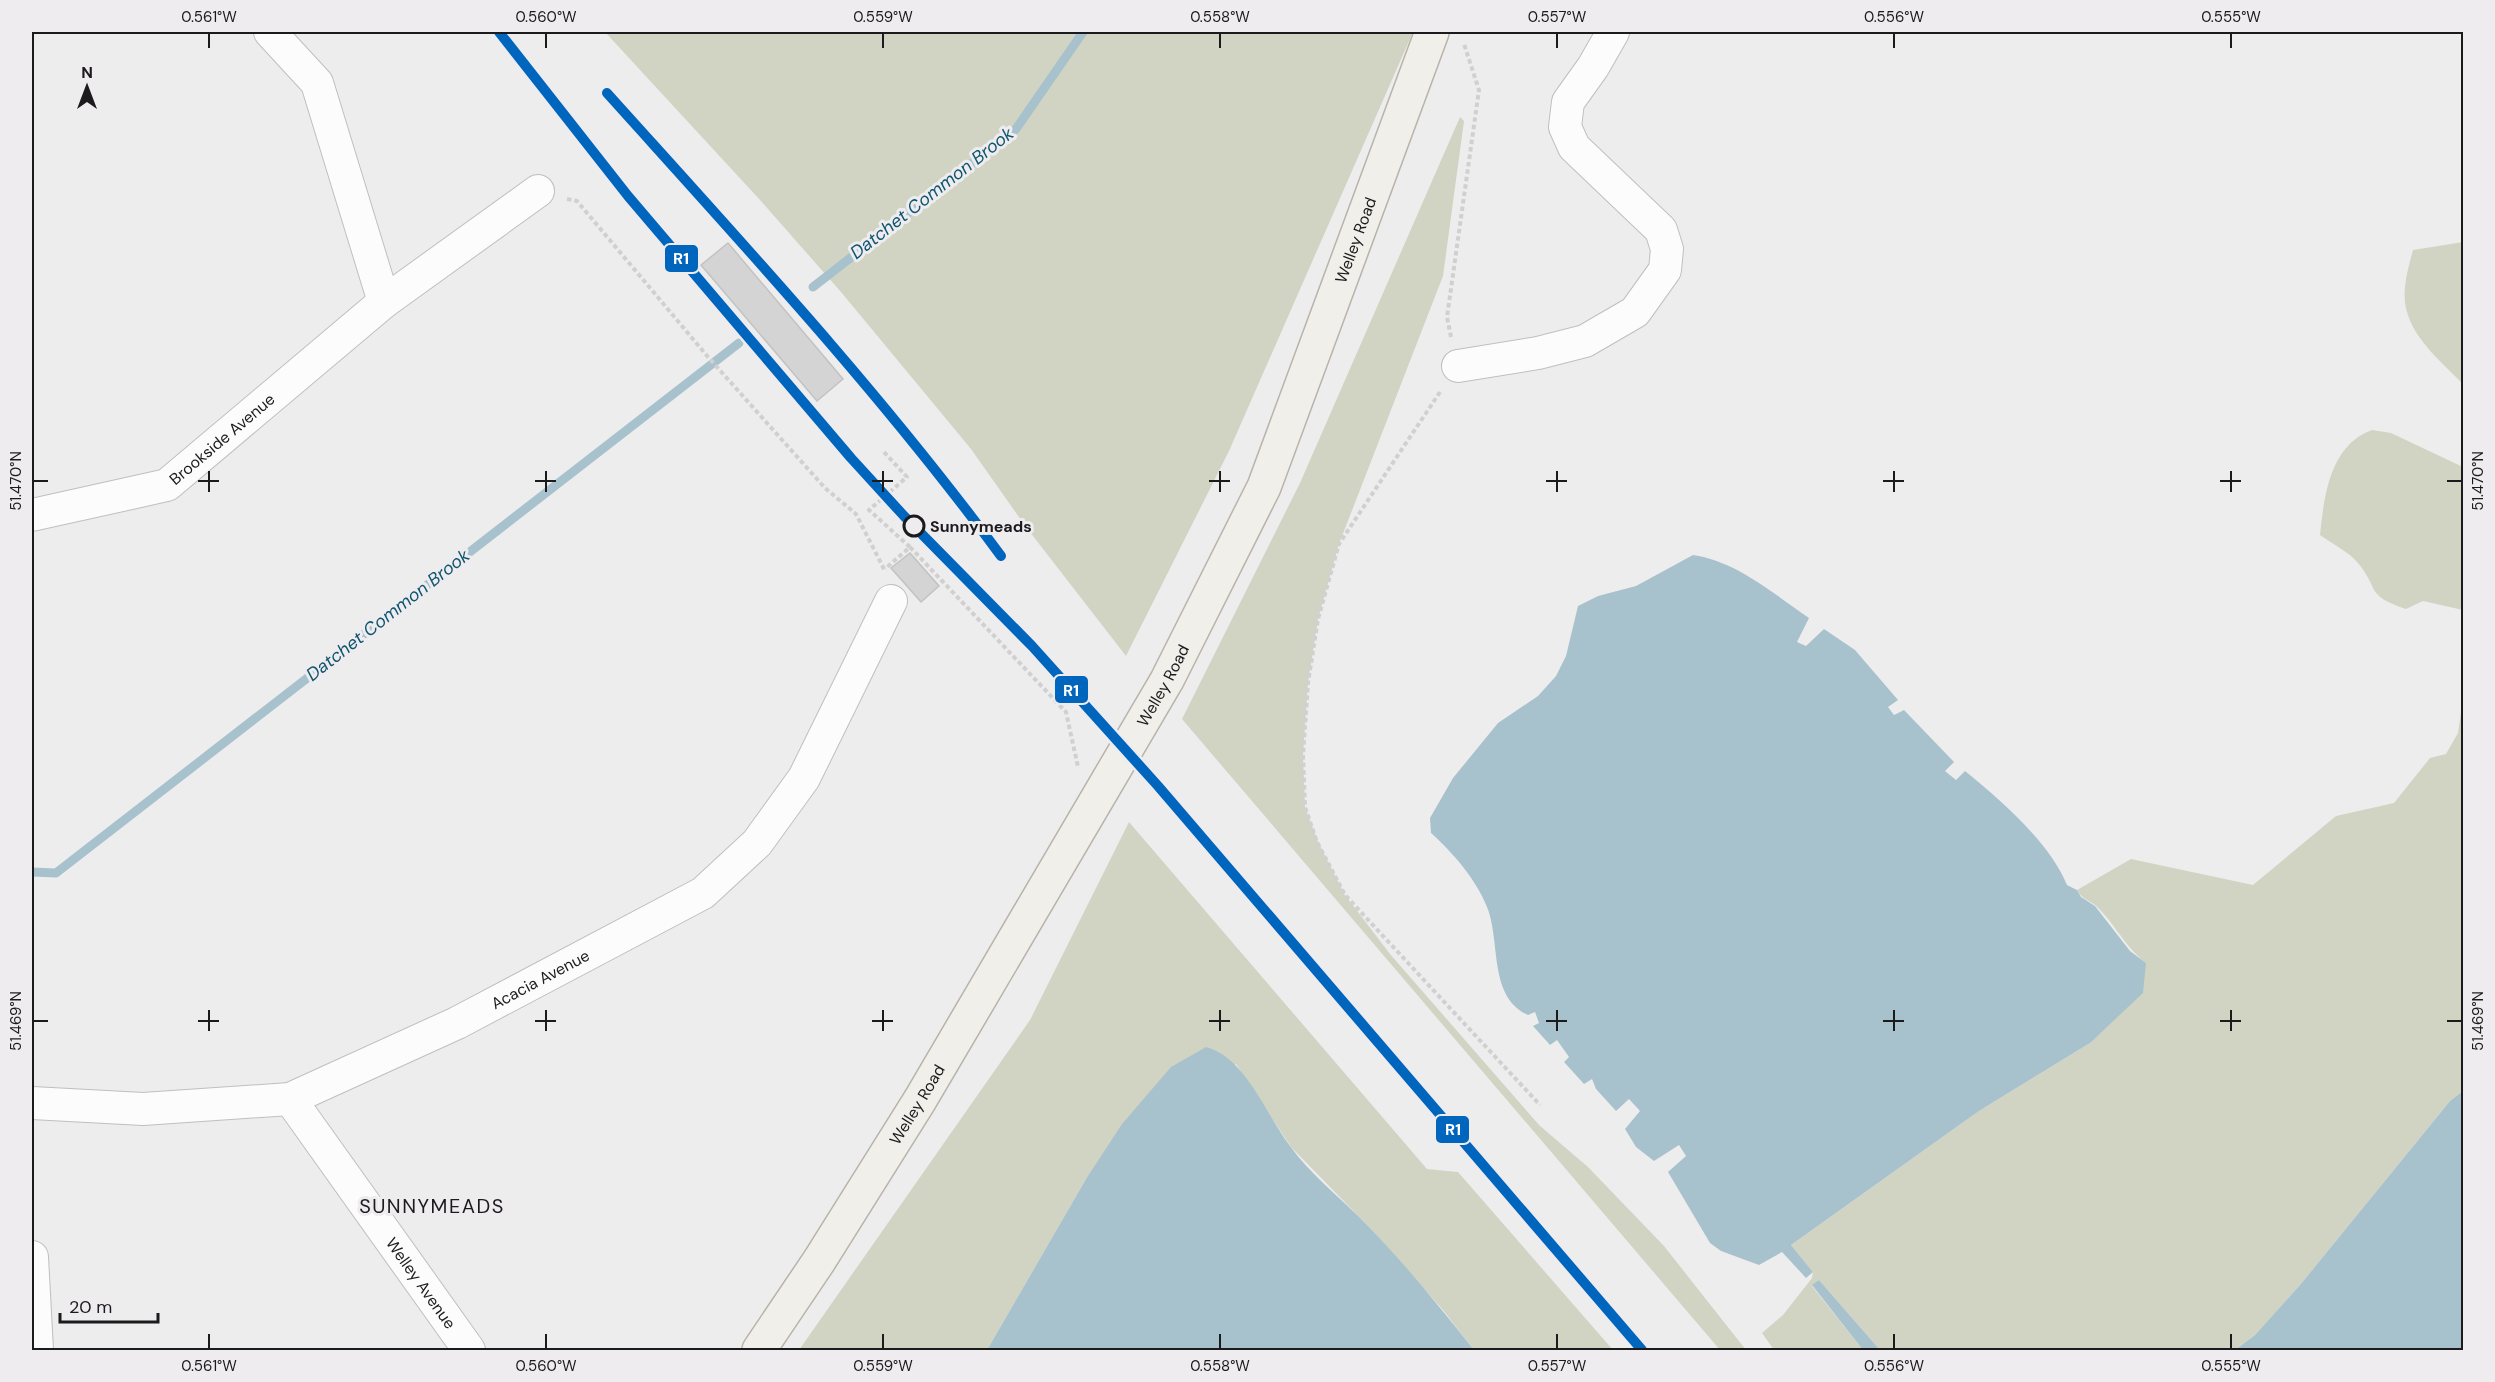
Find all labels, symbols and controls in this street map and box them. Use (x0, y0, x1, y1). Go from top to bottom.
text: 0.561°W (181, 7, 237, 27)
text: 0.560°W (515, 7, 577, 27)
text: 0.559°W (853, 7, 913, 27)
text: 0.558°W (1190, 7, 1250, 27)
text: 0.557°W (1528, 7, 1587, 27)
text: 0.556°W (1864, 7, 1924, 27)
text: 0.555°W (2201, 7, 2261, 27)
north arrow (57, 57, 117, 117)
text: N (81, 62, 93, 83)
water label: Datchet Common Brook (845, 121, 1019, 264)
street label: Welley Road (1330, 194, 1381, 286)
line badge: R1 (664, 244, 699, 273)
text: R1 (673, 248, 689, 269)
street label: Brookside Avenue (165, 388, 279, 489)
text: 51.470°N (6, 451, 26, 511)
text: 51.470°N (2468, 451, 2488, 511)
marker: Sunnymeads (903, 515, 925, 537)
place label: Sunnymeads (930, 516, 1032, 537)
water label: Datchet Common Brook (301, 543, 475, 686)
street label: Welley Road (1132, 641, 1194, 730)
line badge: R1 (1054, 675, 1089, 704)
text: R1 (1063, 680, 1079, 701)
street label: Acacia Avenue (487, 944, 593, 1014)
text: 51.469°N (6, 991, 26, 1051)
text: 51.469°N (2468, 991, 2488, 1051)
street label: Welley Road (884, 1060, 949, 1148)
line badge: R1 (1435, 1115, 1470, 1144)
text: R1 (1445, 1119, 1461, 1140)
district label: SUNNYMEADS (359, 1193, 505, 1219)
street label: Welley Avenue (382, 1233, 461, 1333)
scale bar (60, 1286, 158, 1324)
text: 20 m (69, 1295, 112, 1319)
text: 0.561°W (181, 1356, 237, 1376)
text: 0.560°W (515, 1356, 577, 1376)
text: 0.559°W (853, 1356, 913, 1376)
text: 0.558°W (1190, 1356, 1250, 1376)
text: 0.557°W (1528, 1356, 1587, 1376)
text: 0.556°W (1864, 1356, 1924, 1376)
text: 0.555°W (2201, 1356, 2261, 1376)

